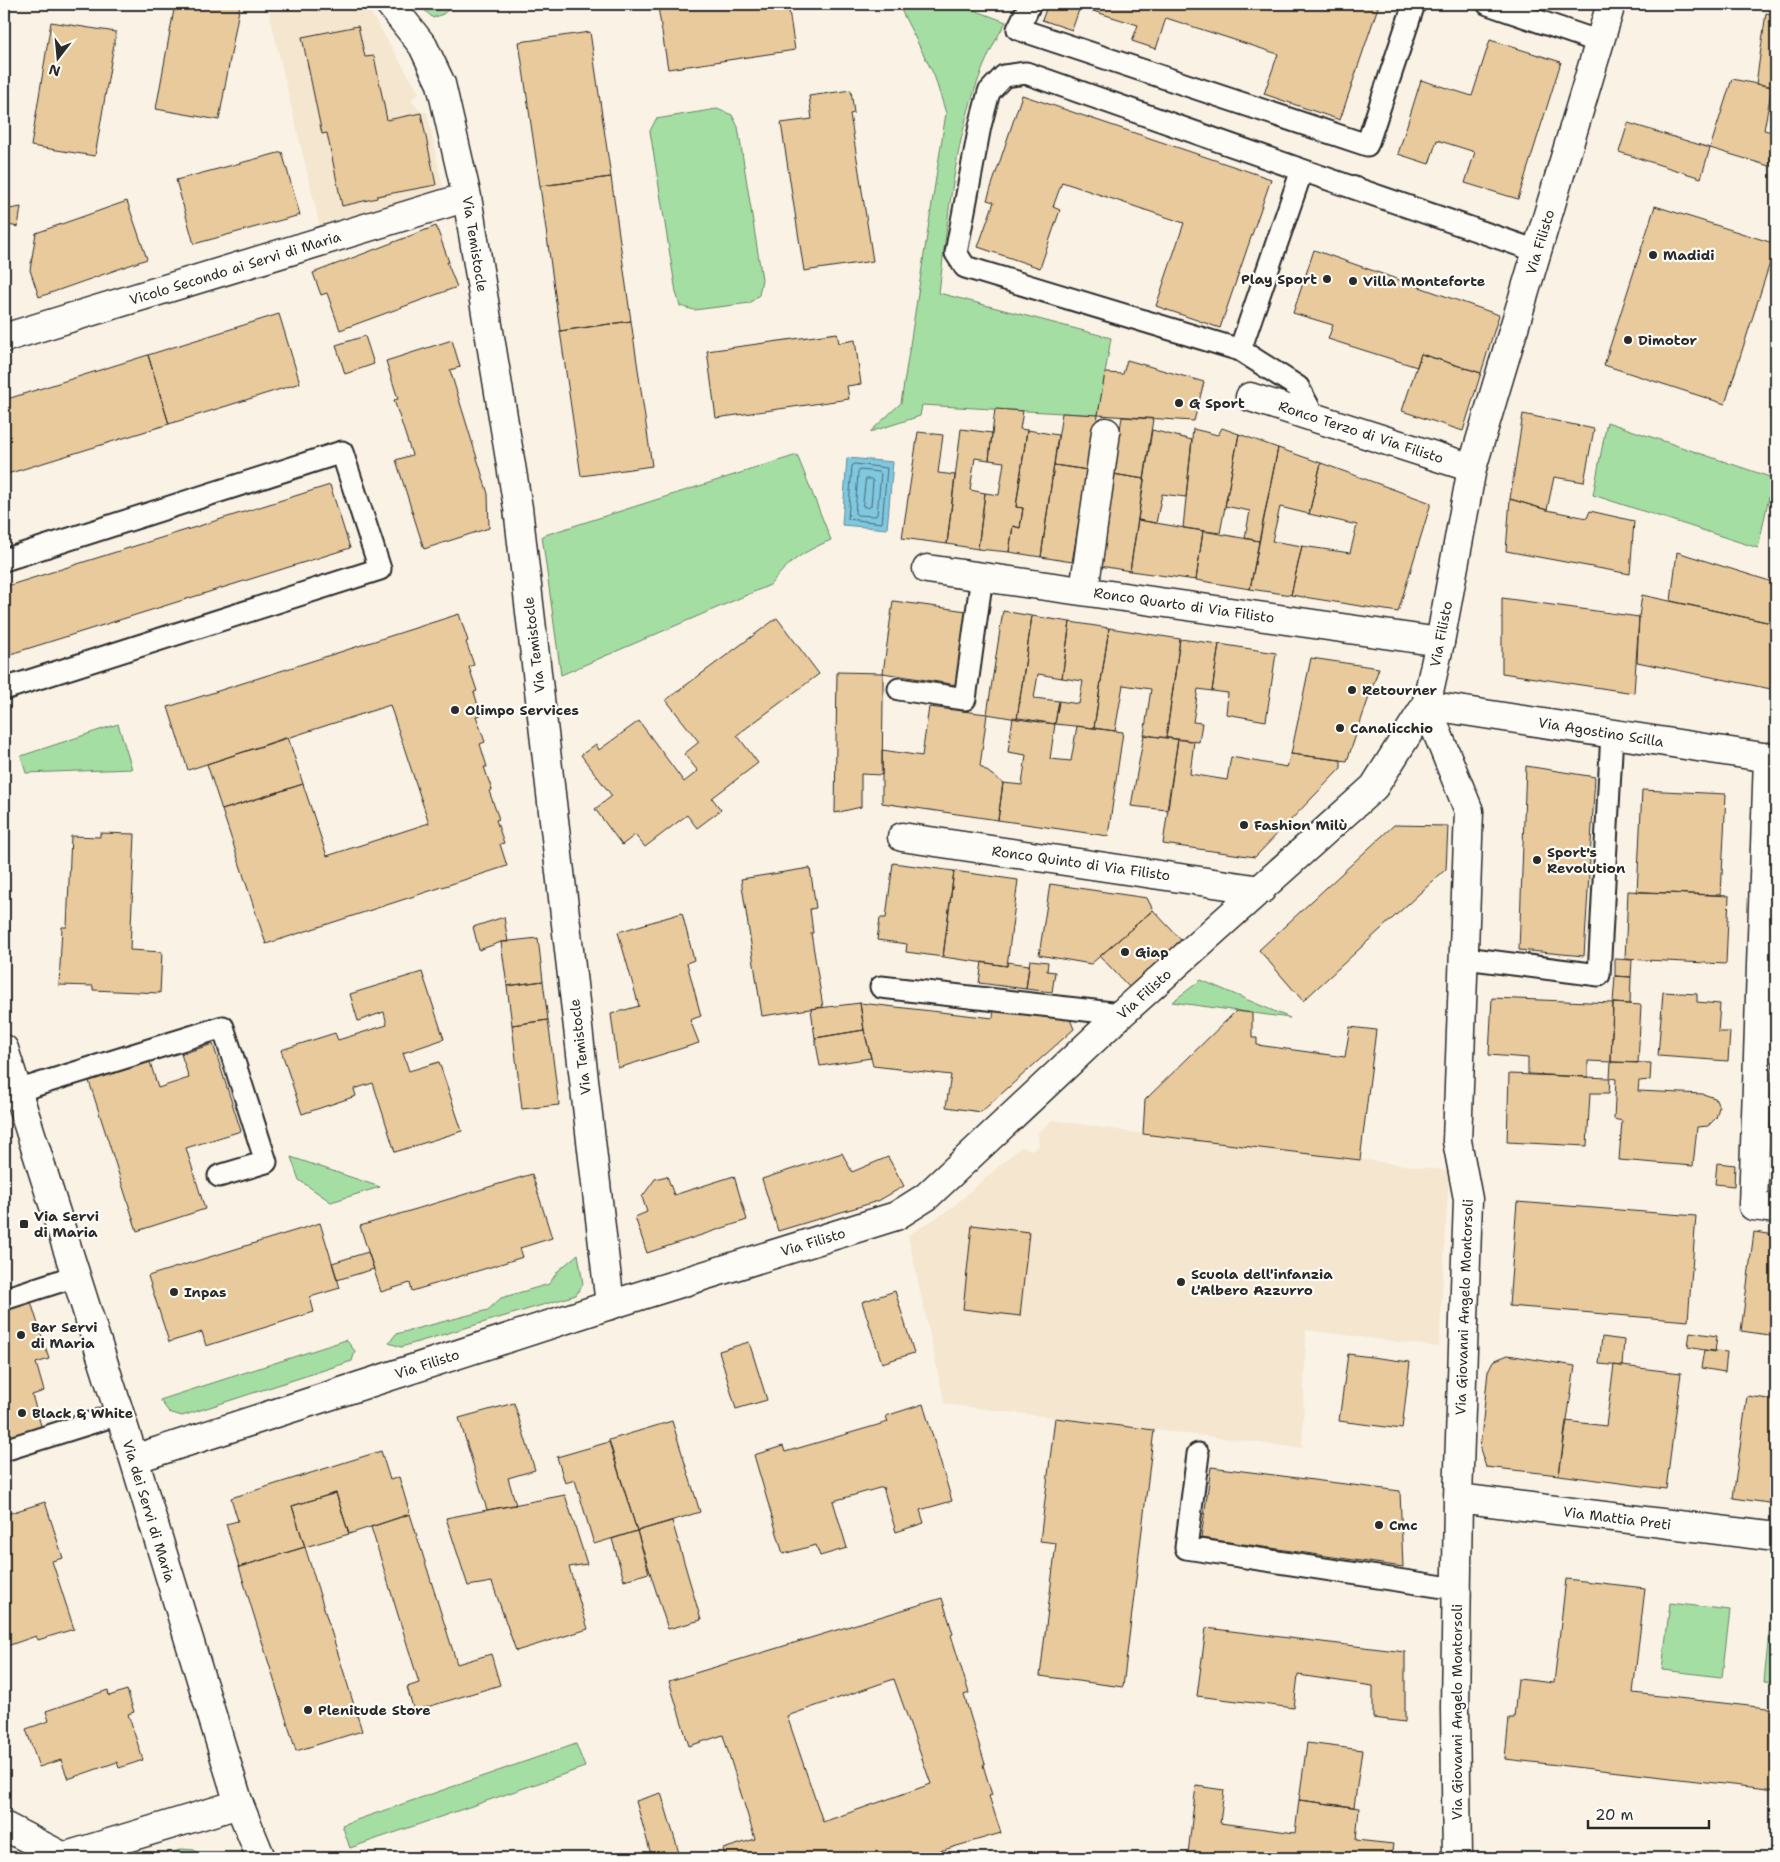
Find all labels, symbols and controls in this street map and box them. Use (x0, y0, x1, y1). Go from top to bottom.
north arrow (32, 32, 82, 82)
text: N (47, 60, 62, 81)
street label: Via Temistocle (459, 195, 491, 293)
street label: Via Filisto (1522, 207, 1558, 277)
street label: Vicolo Secondo ai Servi di Maria (127, 227, 343, 309)
place label: Madidi (1663, 246, 1715, 264)
marker: Madidi (1647, 249, 1659, 261)
place label: Play Sport (1241, 270, 1317, 288)
place label: Villa Monteforte (1363, 272, 1485, 290)
marker: Play Sport (1321, 273, 1333, 285)
marker: Villa Monteforte (1347, 275, 1359, 287)
place label: Dimotor (1638, 331, 1698, 349)
marker: Dimotor (1622, 334, 1634, 346)
place label: G Sport (1189, 394, 1245, 412)
marker: G Sport (1173, 397, 1185, 409)
street label: Ronco Terzo di Via Filisto (1276, 397, 1446, 467)
street label: Ronco Quarto di Via Filisto (1092, 583, 1276, 627)
street label: Via Temistocle (519, 596, 549, 694)
street label: Via Filisto (1426, 599, 1456, 669)
place label: Retourner (1362, 681, 1438, 699)
marker: Retourner (1346, 684, 1358, 696)
place label: Olimpo Services (465, 701, 579, 719)
marker: Olimpo Services (449, 704, 461, 716)
street label: Via Agostino Scilla (1537, 713, 1665, 751)
place label: Canalicchio (1350, 719, 1433, 737)
marker: Canalicchio (1334, 722, 1346, 734)
place label: Fashion Milù (1254, 816, 1347, 834)
marker: Fashion Milù (1238, 819, 1250, 831)
street label: Ronco Quinto di Via Filisto (991, 842, 1171, 884)
place label: Sport's Revolution (1547, 843, 1625, 877)
marker: Sport's Revolution (1531, 854, 1543, 866)
place label: Giap (1135, 943, 1169, 961)
marker: Giap (1119, 946, 1131, 958)
street label: Via Filisto (1113, 965, 1175, 1023)
street label: Via Temistocle (565, 998, 595, 1096)
street label: Via Giovanni Angelo Montorsoli (1451, 1198, 1477, 1416)
place label: Via Servi di Maria (34, 1207, 99, 1241)
marker: Via Servi di Maria (18, 1218, 30, 1230)
street label: Via Filisto (778, 1224, 848, 1260)
place label: Scuola dell'infanzia L'Albero Azzurro (1191, 1265, 1333, 1299)
marker: Scuola dell'infanzia L'Albero Azzurro (1175, 1276, 1187, 1288)
place label: Inpas (184, 1283, 226, 1301)
marker: Inpas (168, 1286, 180, 1298)
place label: Bar Servi di Maria (31, 1318, 98, 1352)
marker: Bar Servi di Maria (15, 1329, 27, 1341)
street label: Via Filisto (392, 1345, 462, 1383)
place label: Black & White (32, 1404, 133, 1422)
marker: Black & White (16, 1407, 28, 1419)
street label: Via dei Servi di Maria (119, 1438, 179, 1585)
street label: Via Mattia Preti (1562, 1502, 1672, 1534)
place label: Cmc (1389, 1516, 1418, 1534)
marker: Cmc (1373, 1519, 1385, 1531)
street label: Via Giovanni Angelo Montorsoli (1448, 1604, 1466, 1820)
place label: Plenitude Store (318, 1701, 431, 1719)
marker: Plenitude Store (302, 1704, 314, 1716)
scale bar (1588, 1797, 1709, 1829)
text: 20 m (1595, 1805, 1634, 1825)

